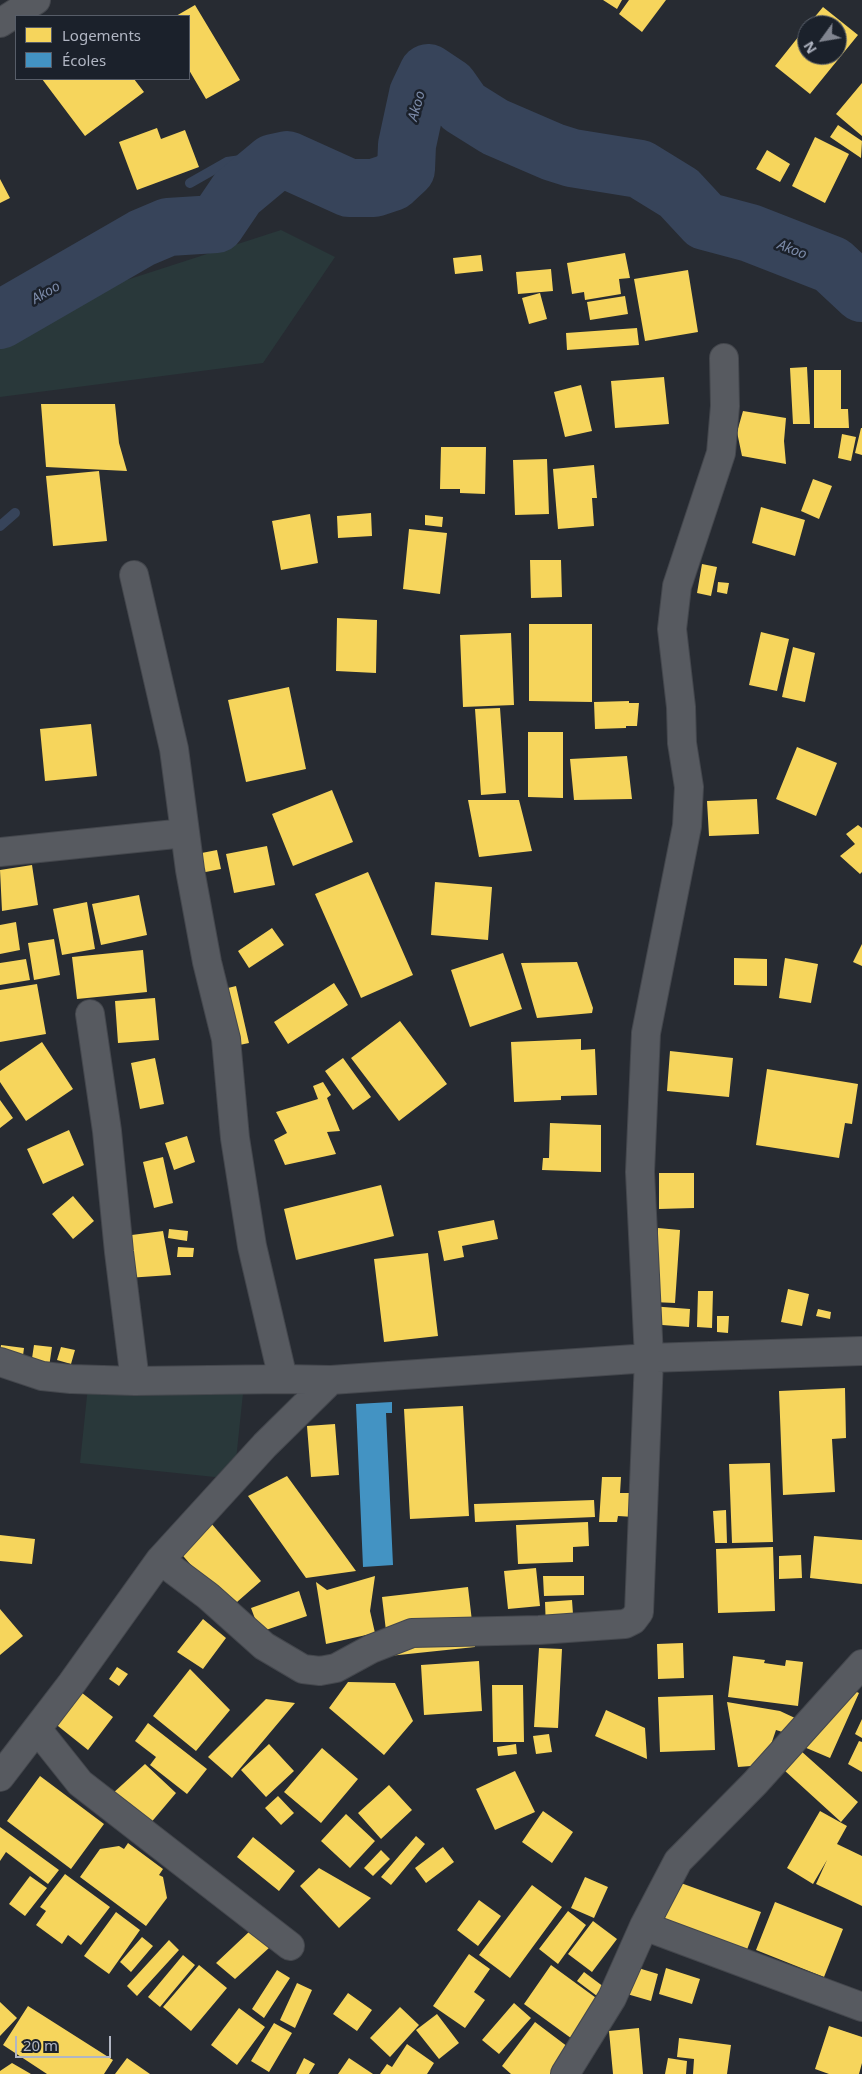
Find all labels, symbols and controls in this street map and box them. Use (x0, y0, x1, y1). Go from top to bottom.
legend (15, 15, 190, 80)
north arrow (797, 15, 847, 65)
text: Logements (62, 25, 141, 45)
text: N (799, 38, 821, 58)
text: Écoles (62, 50, 106, 70)
water label: Akoo (405, 89, 429, 123)
water label: Akoo (775, 237, 809, 263)
water label: Akoo (29, 278, 63, 308)
scale bar (18, 2026, 114, 2058)
text: 20 m (23, 2035, 58, 2055)

